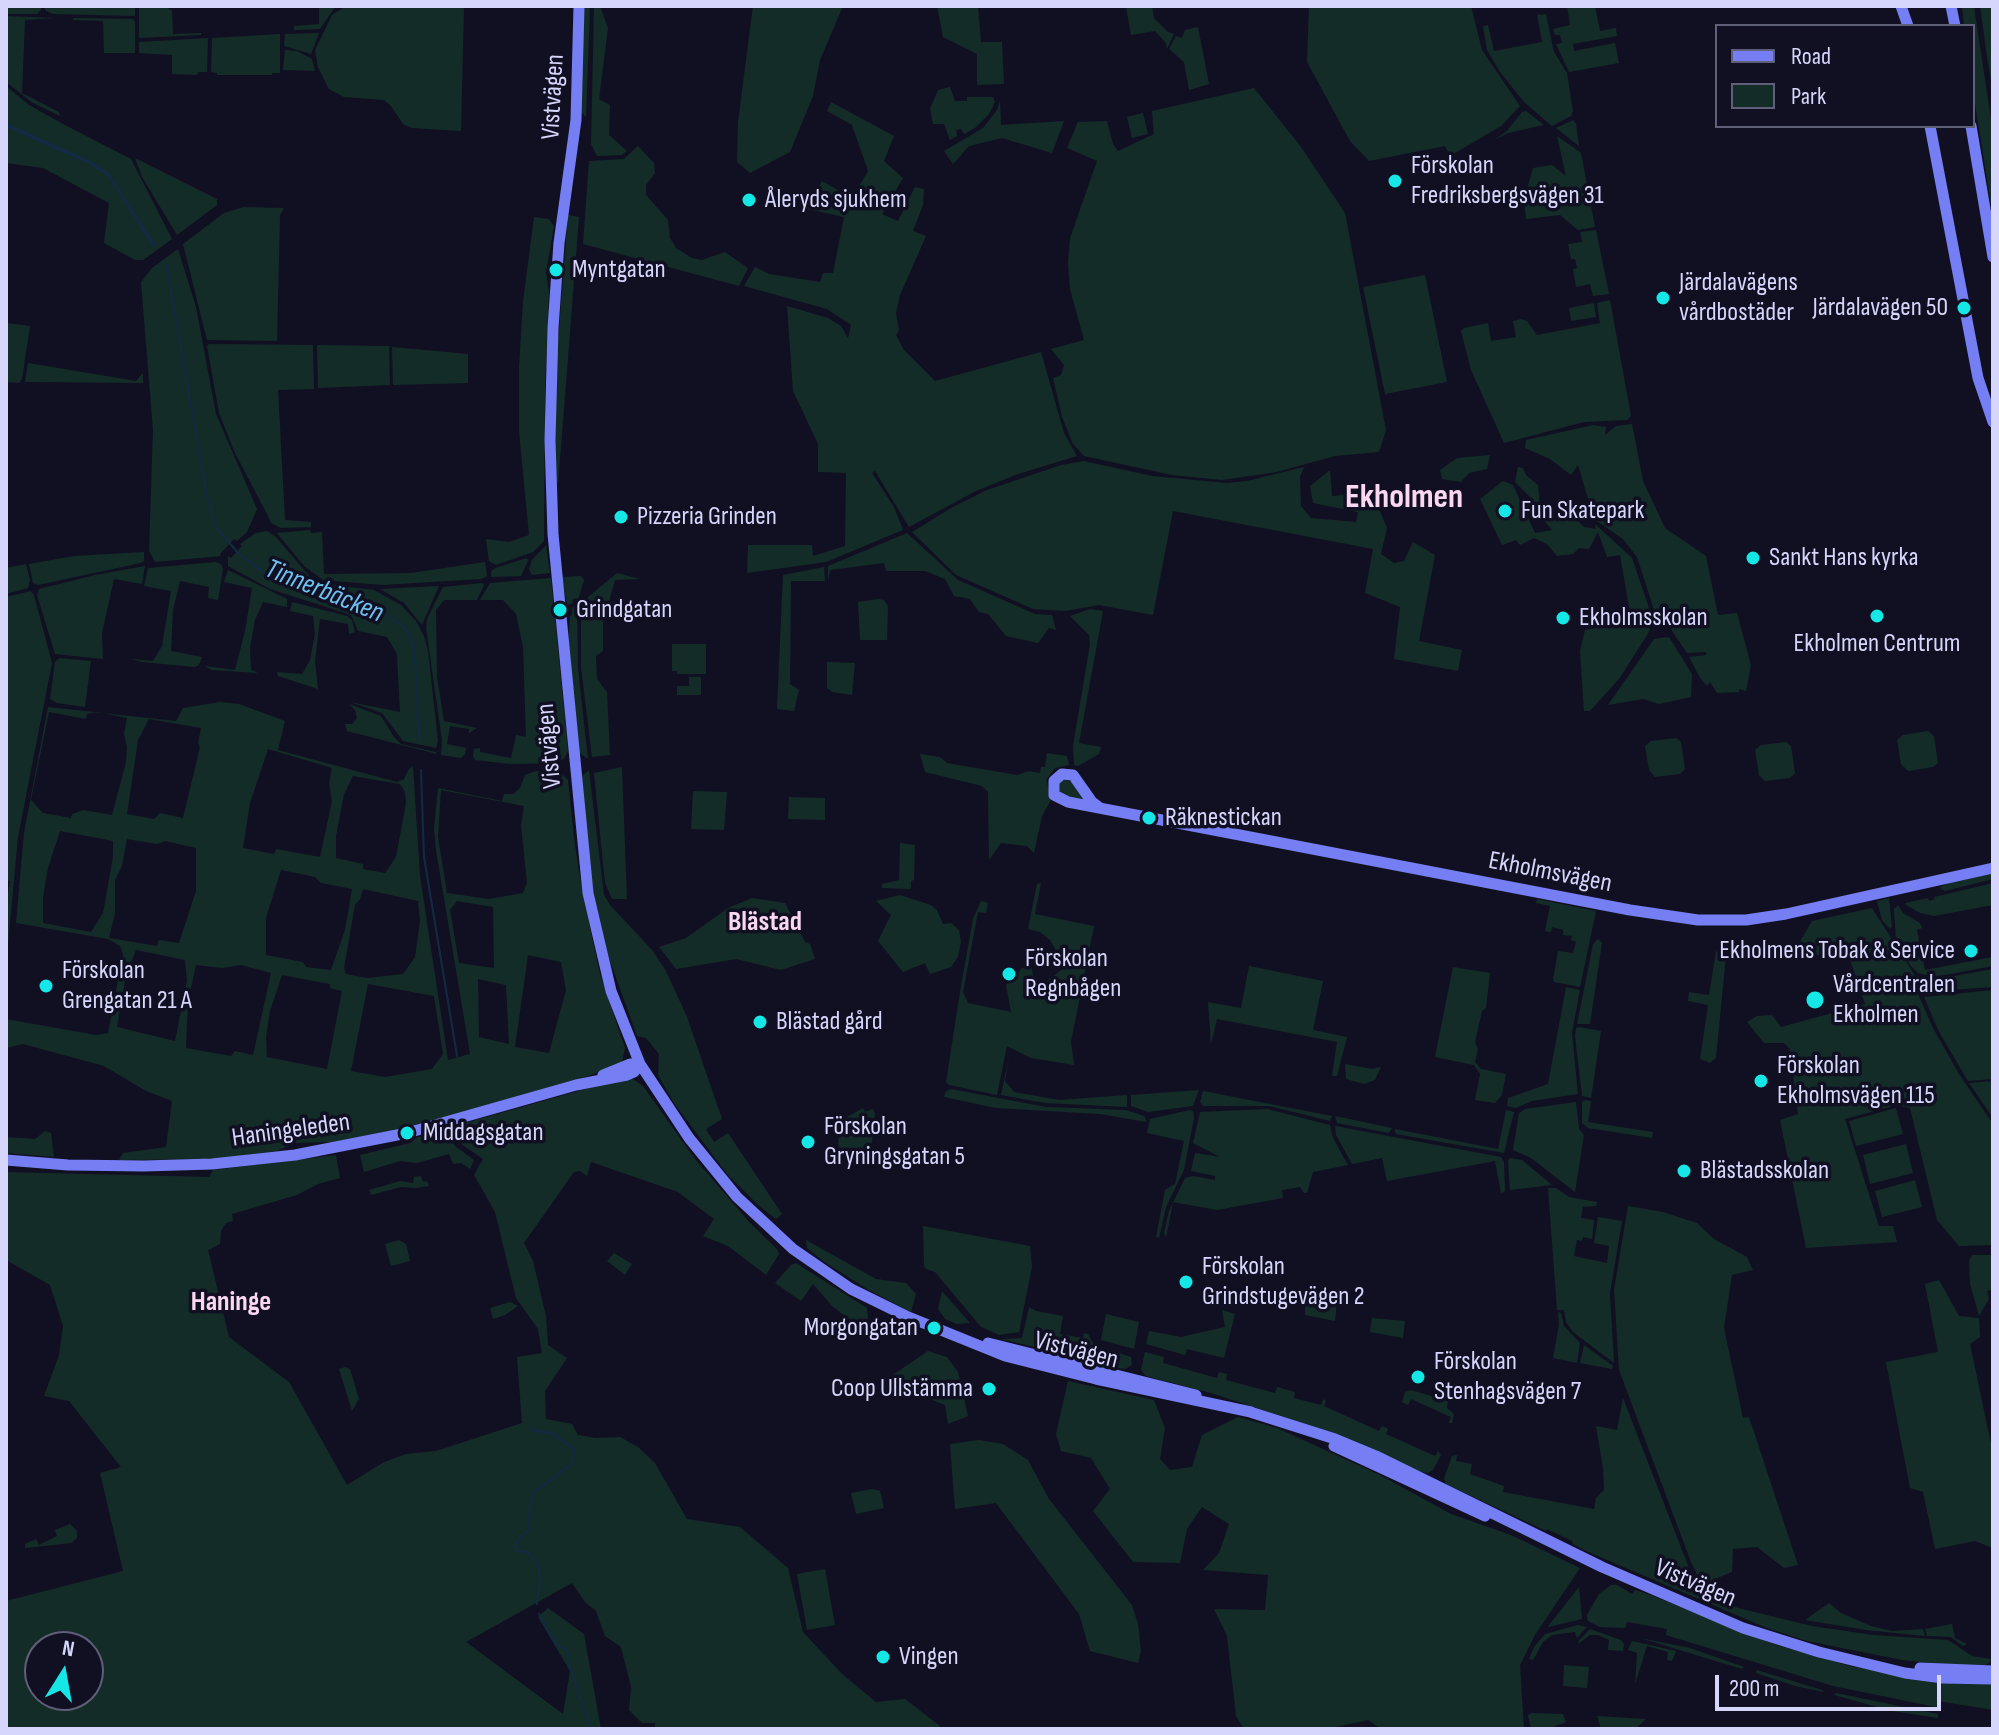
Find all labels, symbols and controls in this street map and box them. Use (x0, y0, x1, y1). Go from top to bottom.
legend (1715, 24, 1975, 128)
text: Road (1791, 42, 1831, 71)
street label: Vistvägen (536, 54, 572, 140)
text: Park (1791, 82, 1826, 111)
place label: Förskolan Fredriksbergsvägen 31 (1411, 150, 1604, 212)
marker: Förskolan Fredriksbergsvägen 31 (1386, 172, 1404, 190)
place label: Åleryds sjukhem (765, 184, 907, 216)
marker: Åleryds sjukhem (740, 191, 758, 209)
place label: Myntgatan (572, 254, 666, 286)
marker: Myntgatan (547, 261, 565, 279)
place label: Järdalavägens vårdbostäder (1679, 267, 1798, 328)
marker: Järdalavägens vårdbostäder (1654, 289, 1672, 307)
place label: Järdalavägen 50 (1812, 292, 1948, 324)
marker: Järdalavägen 50 (1955, 299, 1973, 317)
district label: Ekholmen (1345, 478, 1463, 518)
place label: Fun Skatepark (1521, 495, 1644, 527)
place label: Pizzeria Grinden (637, 501, 777, 533)
marker: Fun Skatepark (1496, 502, 1514, 520)
marker: Pizzeria Grinden (612, 508, 630, 526)
place label: Sankt Hans kyrka (1769, 542, 1918, 574)
marker: Sankt Hans kyrka (1744, 549, 1762, 567)
water label: Tinnerbäcken (260, 553, 388, 631)
place label: Grindgatan (576, 594, 672, 626)
marker: Grindgatan (551, 601, 569, 619)
place label: Ekholmsskolan (1579, 602, 1708, 634)
marker: Ekholmen Centrum (1868, 607, 1886, 625)
marker: Ekholmsskolan (1554, 609, 1572, 627)
place label: Ekholmen Centrum (1794, 628, 1960, 660)
street label: Vistvägen (531, 702, 569, 790)
place label: Räknestickan (1165, 802, 1282, 834)
marker: Räknestickan (1140, 809, 1158, 827)
street label: Ekholmsvägen (1486, 846, 1614, 900)
district label: Blästad (728, 906, 802, 940)
place label: Ekholmens Tobak & Service (1719, 935, 1955, 967)
marker: Ekholmens Tobak & Service (1962, 942, 1980, 960)
place label: Förskolan Regnbågen (1025, 943, 1121, 1004)
place label: Förskolan Grengatan 21 A (62, 955, 192, 1016)
marker: Förskolan Regnbågen (1000, 965, 1018, 983)
place label: Vårdcentralen Ekholmen (1833, 969, 1955, 1030)
marker: Förskolan Grengatan 21 A (37, 977, 55, 995)
marker: Vårdcentralen Ekholmen (1804, 989, 1826, 1011)
place label: Blästad gård (776, 1006, 882, 1038)
marker: Blästad gård (751, 1013, 769, 1031)
place label: Förskolan Ekholmsvägen 115 (1777, 1050, 1935, 1112)
marker: Förskolan Ekholmsvägen 115 (1752, 1072, 1770, 1090)
street label: Haningeleden (230, 1107, 352, 1155)
place label: Förskolan Gryningsgatan 5 (824, 1111, 965, 1172)
place label: Middagsgatan (423, 1117, 544, 1149)
marker: Middagsgatan (398, 1124, 416, 1142)
marker: Förskolan Gryningsgatan 5 (799, 1133, 817, 1151)
place label: Blästadsskolan (1700, 1155, 1829, 1187)
marker: Blästadsskolan (1675, 1162, 1693, 1180)
place label: Förskolan Grindstugevägen 2 (1202, 1251, 1364, 1312)
marker: Förskolan Grindstugevägen 2 (1177, 1273, 1195, 1291)
district label: Haninge (191, 1286, 271, 1320)
place label: Morgongatan (804, 1312, 918, 1344)
marker: Morgongatan (925, 1319, 943, 1337)
street label: Vistvägen (1031, 1326, 1121, 1376)
place label: Förskolan Stenhagsvägen 7 (1434, 1346, 1581, 1408)
marker: Förskolan Stenhagsvägen 7 (1409, 1368, 1427, 1386)
place label: Coop Ullstämma (831, 1373, 973, 1405)
marker: Coop Ullstämma (980, 1380, 998, 1398)
street label: Vistvägen (1650, 1553, 1740, 1615)
north arrow (24, 1631, 104, 1711)
text: N (60, 1635, 77, 1663)
place label: Vingen (899, 1641, 959, 1673)
marker: Vingen (874, 1648, 892, 1666)
scale bar (1719, 1659, 1945, 1709)
text: 200 m (1729, 1674, 1780, 1703)

